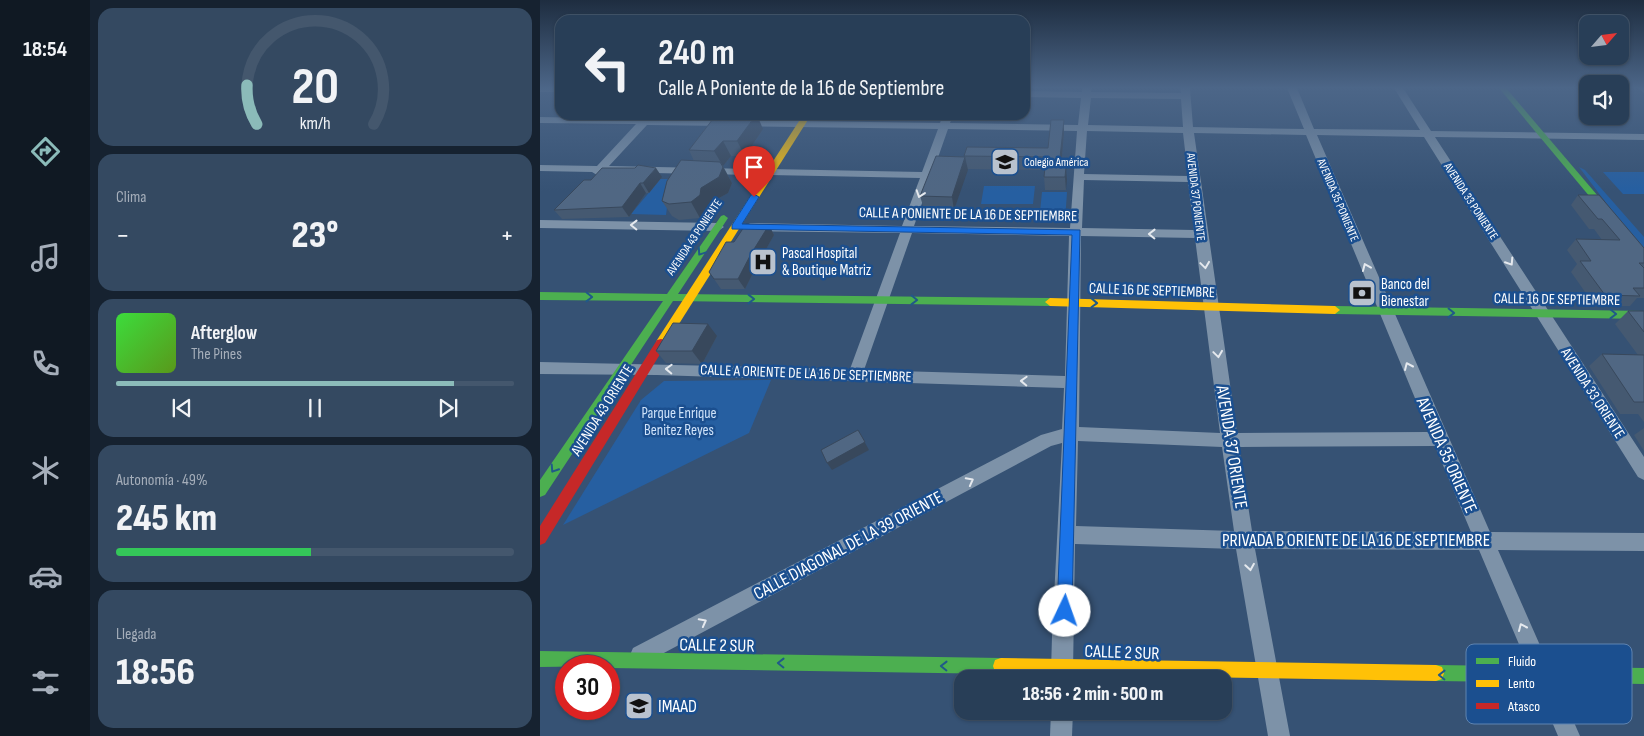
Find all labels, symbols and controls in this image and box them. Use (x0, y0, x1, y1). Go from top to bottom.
north arrow (1579, 15, 1629, 65)
map controls (1579, 15, 1629, 125)
text: 240 m (658, 32, 735, 75)
icon: left (575, 35, 640, 100)
text: 18:54 (23, 36, 67, 63)
text: 20 (291, 56, 339, 119)
text: Calle A Poniente de la 16 de Septiembre (658, 75, 944, 102)
button: sound (1579, 75, 1629, 125)
text: km/h (300, 113, 330, 134)
icon: directions (28, 134, 63, 169)
pin (733, 146, 775, 197)
school or university icon: Colegio América (990, 147, 1020, 177)
street label: AVENIDA 37 PONIENTE (1183, 151, 1208, 242)
icon: arrive (740, 153, 768, 181)
place label: Colegio América (1024, 155, 1089, 170)
street label: AVENIDA 35 PONIENTE (1313, 156, 1362, 244)
street label: AVENIDA 33 PONIENTE (1440, 159, 1501, 243)
text: Clima (116, 188, 146, 207)
one-way arrow (916, 189, 926, 198)
street label: AVENIDA 43 PONIENTE (663, 196, 726, 279)
street label: CALLE A PONIENTE DE LA 16 DE SEPTIEMBRE (859, 203, 1077, 226)
text: 23° (292, 213, 338, 258)
text: − (116, 219, 130, 252)
text: + (500, 219, 514, 252)
one-way arrow (630, 220, 638, 230)
one-way arrow (1148, 228, 1156, 239)
icon: music (28, 240, 63, 275)
place label: Pascal Hospital & Boutique Matriz (782, 244, 872, 280)
one-way arrow (698, 247, 707, 256)
hospital icon: Pascal Hospital & Boutique Matriz (748, 247, 778, 277)
one-way arrow (1503, 257, 1513, 266)
one-way arrow (1199, 261, 1210, 269)
one-way arrow (1362, 263, 1372, 272)
place label: Banco del Bienestar (1381, 275, 1430, 311)
bank icon: Banco del Bienestar (1347, 278, 1377, 308)
street label: CALLE 16 DE SEPTIEMBRE (1088, 279, 1216, 302)
street label: CALLE 16 DE SEPTIEMBRE (1494, 289, 1620, 310)
one-way arrow (585, 292, 593, 302)
one-way arrow (748, 294, 755, 304)
one-way arrow (910, 295, 918, 305)
one-way arrow (1090, 298, 1098, 308)
one-way arrow (1448, 308, 1455, 318)
one-way arrow (1610, 309, 1618, 319)
text: Afterglow (191, 322, 257, 345)
street label: AVENIDA 33 ORIENTE (1556, 344, 1629, 442)
text: The Pines (191, 345, 242, 364)
icon: phone (28, 346, 63, 381)
one-way arrow (1212, 350, 1222, 359)
street label: CALLE A ORIENTE DE LA 16 DE SEPTIEMBRE (700, 360, 912, 387)
street label: AVENIDA 43 ORIENTE (566, 361, 638, 460)
one-way arrow (1404, 362, 1415, 371)
one-way arrow (665, 364, 673, 375)
one-way arrow (1019, 375, 1027, 386)
street label: AVENIDA 37 ORIENTE (1211, 383, 1252, 510)
street label: AVENIDA 35 ORIENTE (1411, 393, 1481, 516)
icon: previous (168, 394, 196, 422)
icon: pause (301, 394, 329, 422)
icon: next (434, 394, 462, 422)
park label: Parque Enrique Benitez Reyes (641, 404, 717, 440)
icon: climate (28, 453, 63, 488)
one-way arrow (551, 464, 560, 473)
text: Autonomía · 49% (116, 471, 208, 490)
one-way arrow (965, 477, 974, 487)
street label: CALLE DIAGONAL DE LA 39 ORIENTE (750, 487, 947, 604)
text: 245 km (116, 496, 217, 541)
street label: PRIVADA B ORIENTE DE LA 16 DE SEPTIEMBRE (1222, 530, 1490, 551)
icon: car (28, 559, 63, 594)
one-way arrow (1245, 562, 1255, 571)
position arrow (1038, 584, 1090, 636)
one-way arrow (698, 618, 707, 628)
one-way arrow (1517, 623, 1528, 632)
text: Llegada (116, 625, 157, 644)
street label: CALLE 2 SUR (679, 634, 755, 657)
street label: CALLE 2 SUR (1084, 641, 1160, 664)
legend (1466, 644, 1632, 724)
text: 18:56 (116, 650, 195, 695)
text: Fluido (1508, 653, 1536, 670)
speed limit sign: 30 (555, 655, 620, 720)
one-way arrow (777, 658, 784, 668)
one-way arrow (939, 661, 947, 671)
icon: filters (28, 665, 63, 700)
one-way arrow (1438, 670, 1446, 680)
text: Lento (1508, 675, 1535, 692)
text: 18:56 · 2 min · 500 m (1023, 683, 1163, 706)
school or university icon: IMAAD (624, 691, 654, 721)
place label: IMAAD (658, 696, 697, 717)
text: Atasco (1507, 698, 1540, 715)

